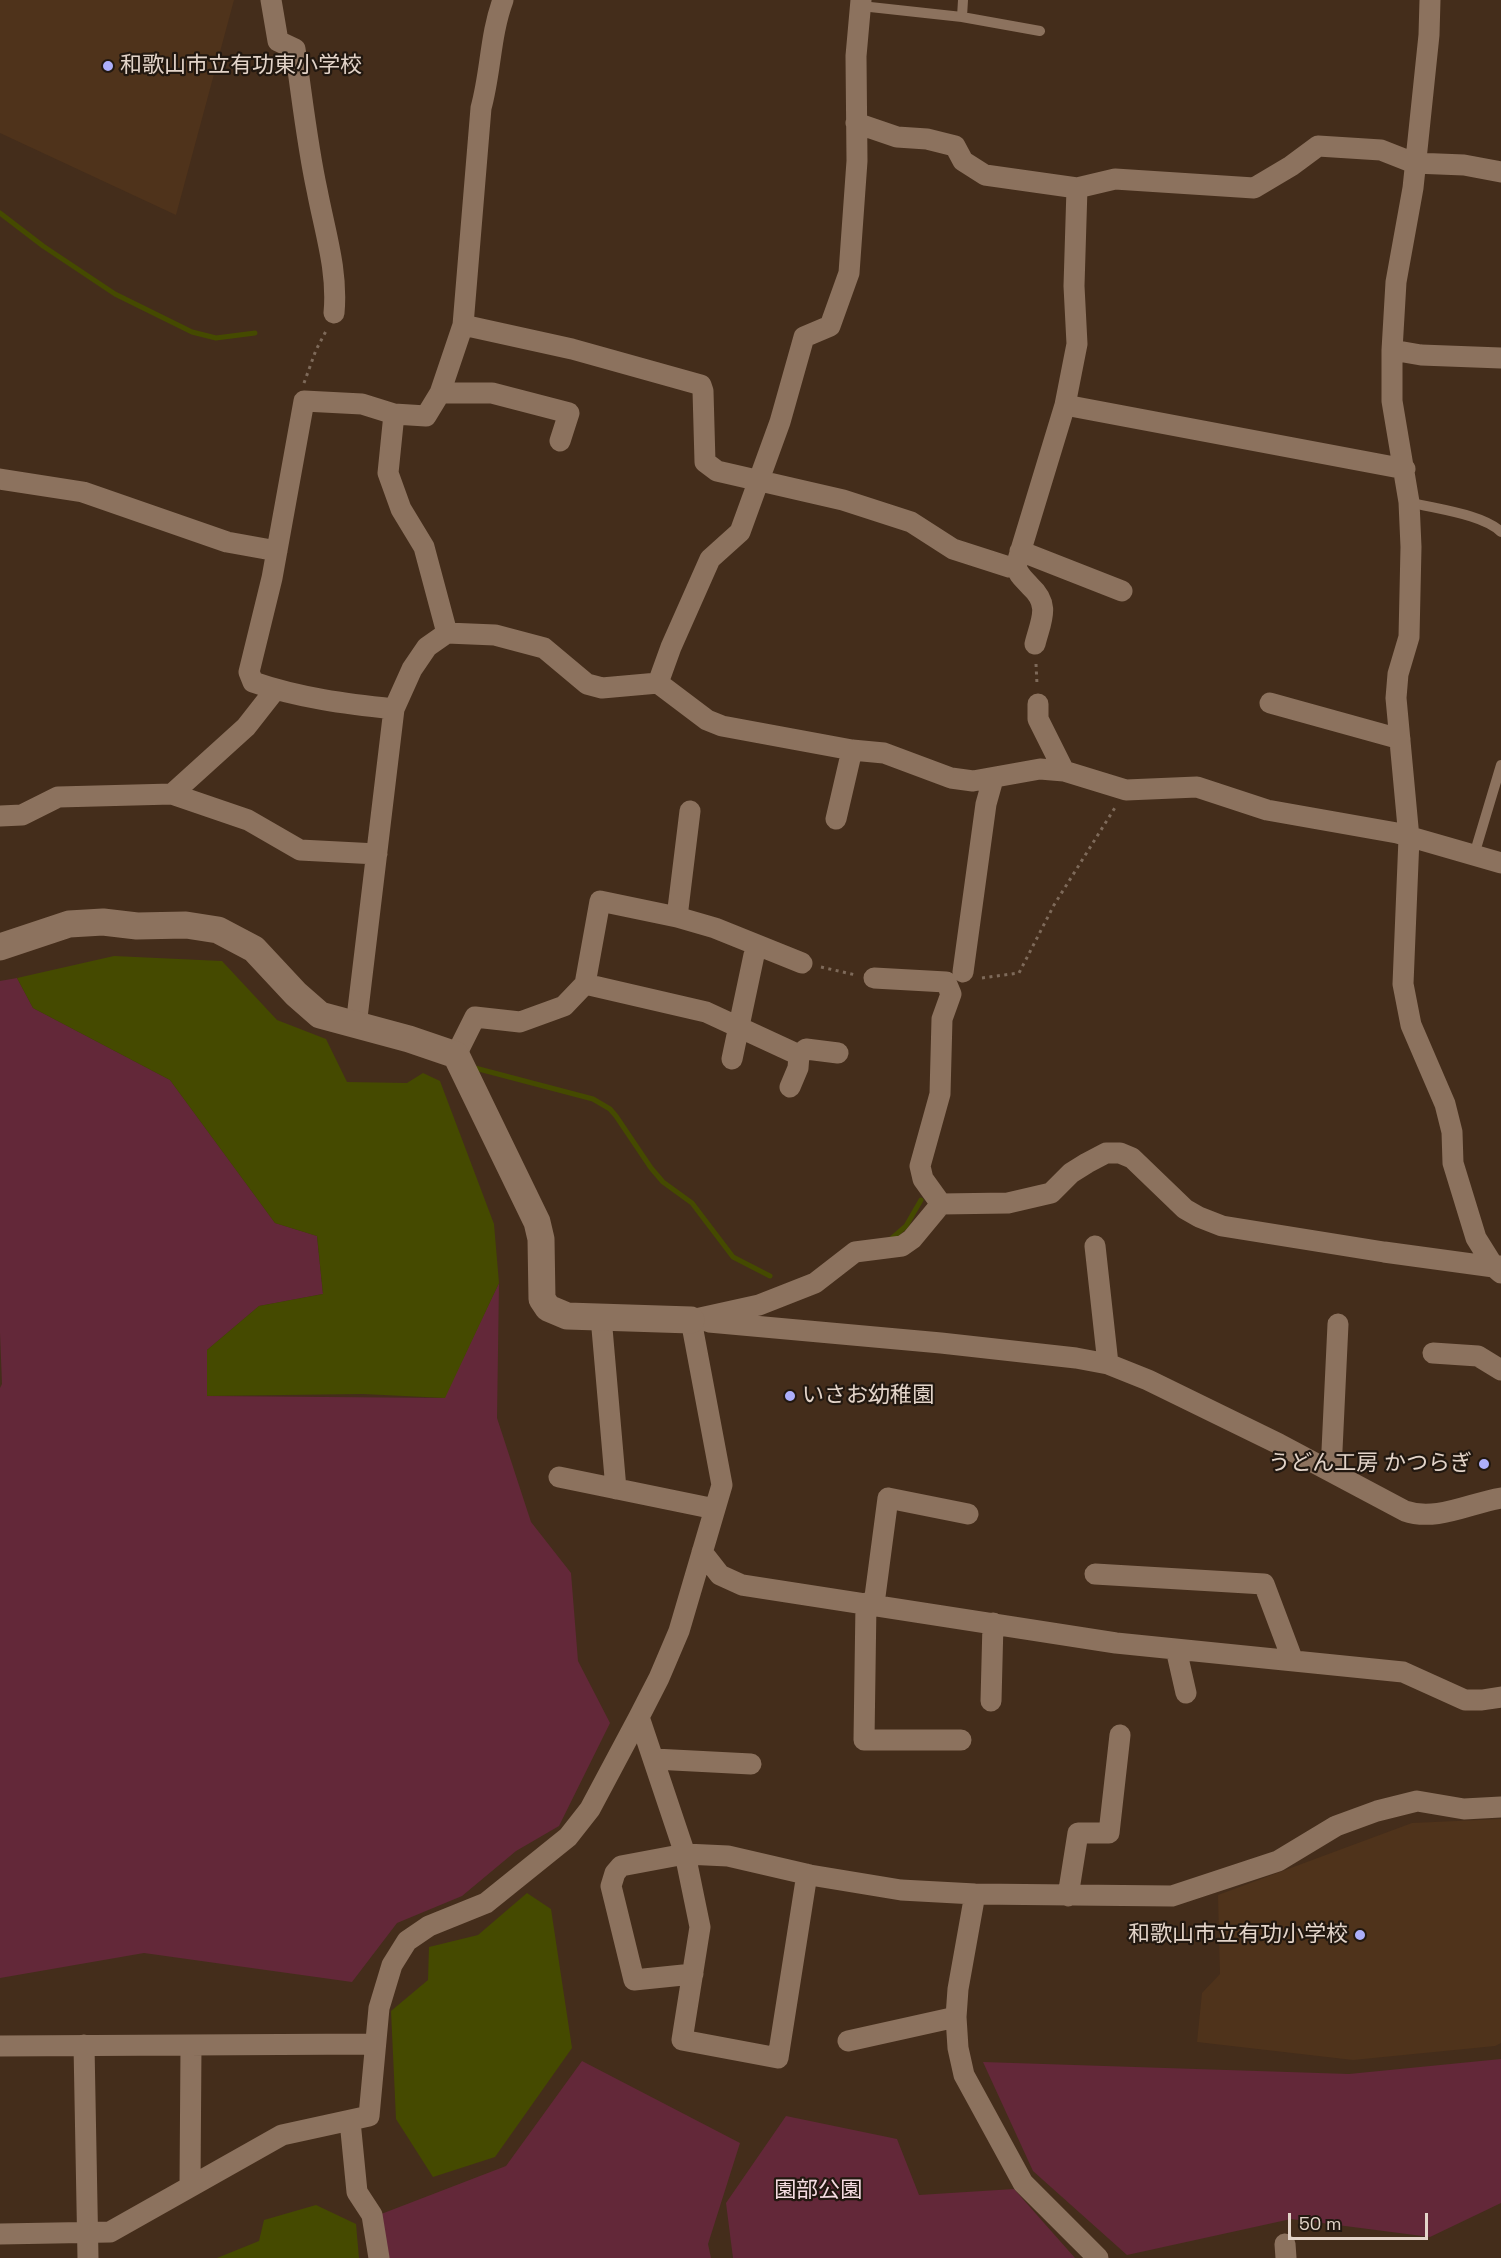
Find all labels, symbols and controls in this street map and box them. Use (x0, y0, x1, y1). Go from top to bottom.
place label: 和歌山市立有功東小学校 (120, 53, 362, 79)
marker: 和歌山市立有功東小学校 (101, 59, 115, 73)
place label: いさお幼稚園 (802, 1383, 934, 1409)
marker: いさお幼稚園 (783, 1389, 797, 1403)
place label: うどん工房 かつらぎ (1268, 1451, 1472, 1477)
marker: うどん工房 かつらぎ (1477, 1457, 1491, 1471)
place label: 和歌山市立有功小学校 (1128, 1922, 1348, 1948)
marker: 和歌山市立有功小学校 (1353, 1928, 1367, 1942)
park label: 園部公園 (774, 2178, 862, 2204)
scale bar (1291, 2201, 1430, 2239)
text: 50 m (1299, 2212, 1341, 2235)

